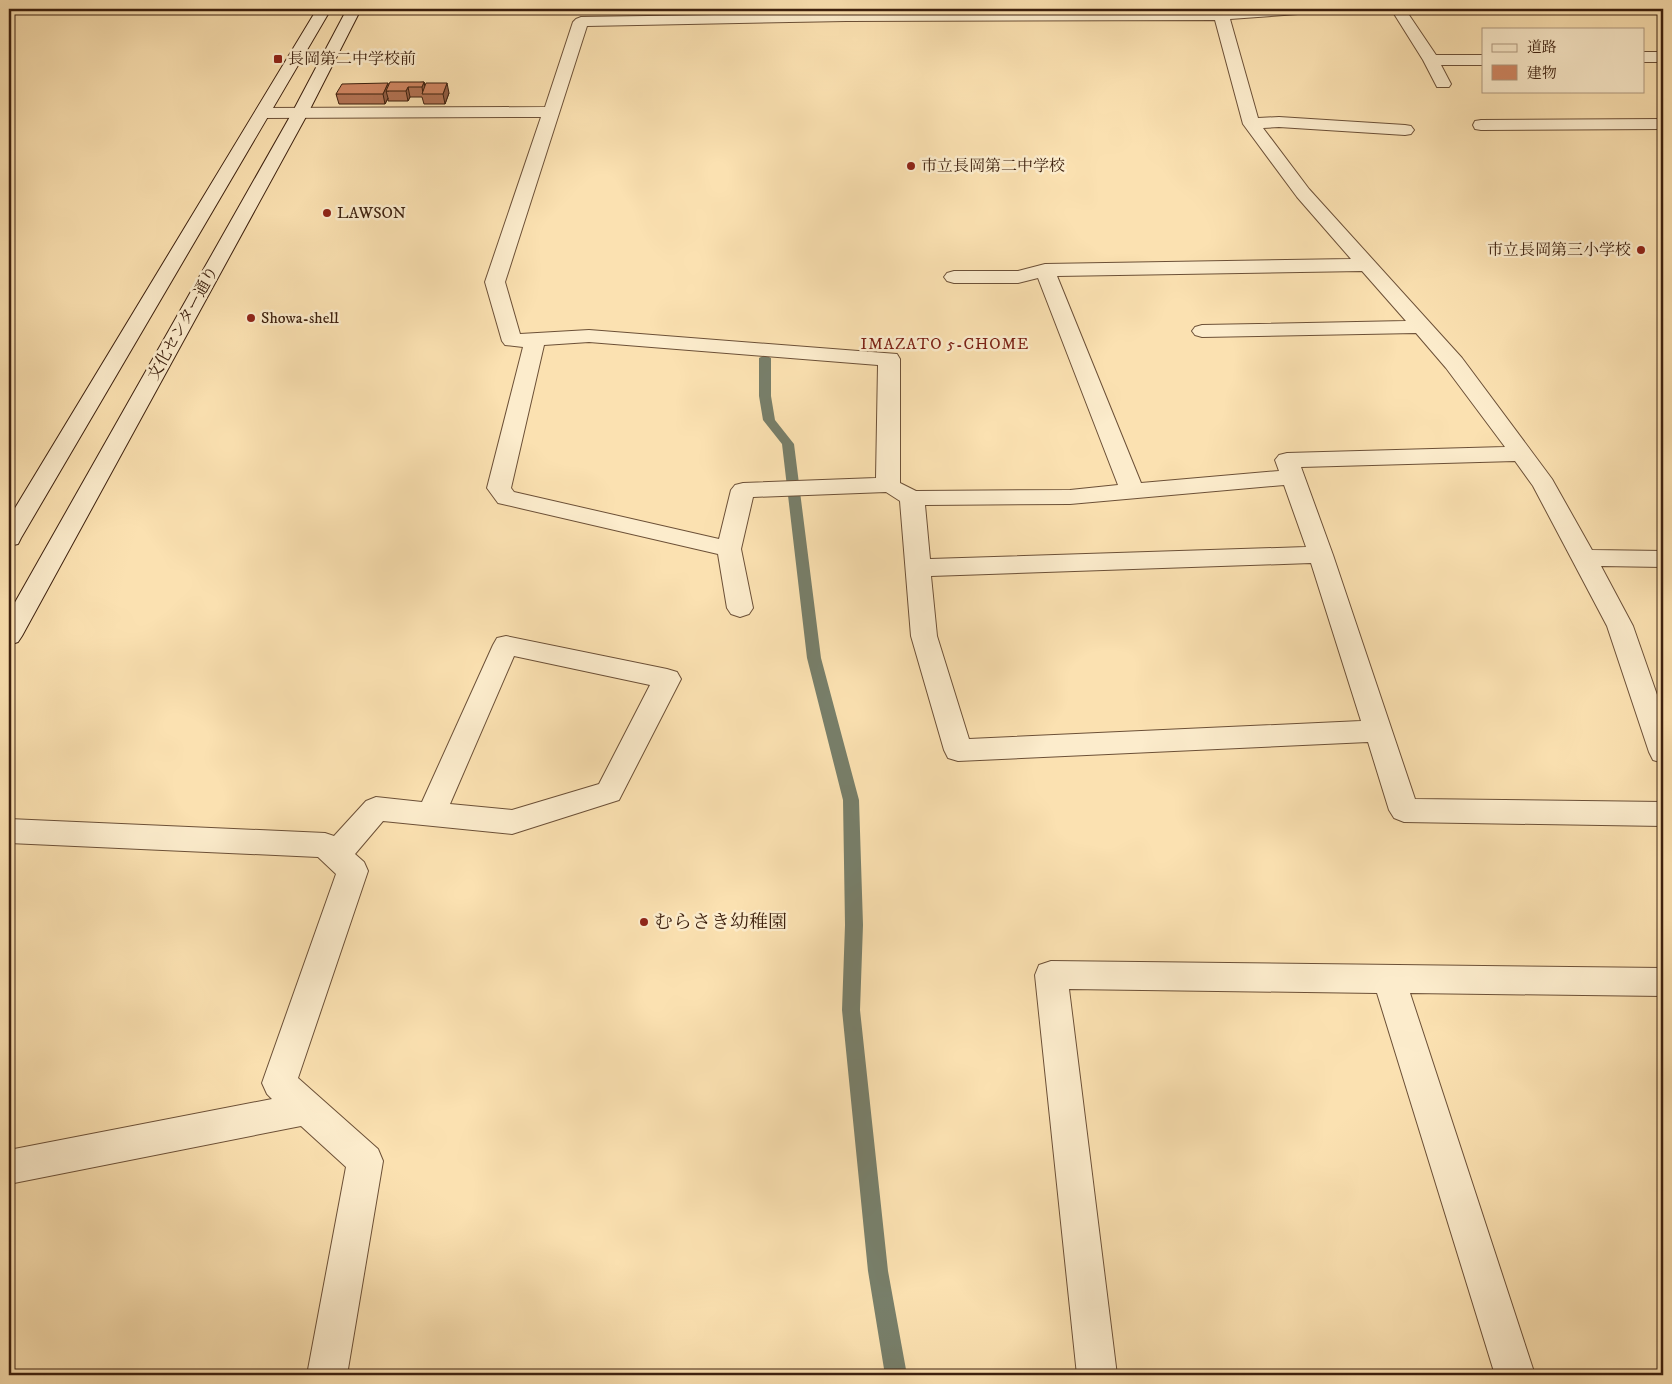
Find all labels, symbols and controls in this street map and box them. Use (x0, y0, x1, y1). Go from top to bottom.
legend (1482, 28, 1644, 92)
text: 道路 (1527, 38, 1557, 57)
place label: 長岡第二中学校前 (288, 49, 416, 69)
marker: 長岡第二中学校前 (272, 53, 284, 65)
text: 建物 (1527, 64, 1557, 83)
place label: 市立長岡第二中学校 (921, 156, 1065, 176)
marker: 市立長岡第二中学校 (905, 160, 917, 172)
place label: LAWSON (337, 203, 406, 223)
marker: LAWSON (321, 207, 333, 219)
place label: 市立長岡第三小学校 (1487, 240, 1631, 260)
marker: 市立長岡第三小学校 (1635, 244, 1647, 256)
street label: 文化センター通り (143, 262, 223, 384)
place label: Showa-shell (261, 308, 339, 328)
marker: Showa-shell (245, 312, 257, 324)
district label: IMAZATO 5-CHOME (861, 334, 1029, 354)
place label: むらさき幼稚園 (654, 911, 787, 934)
marker: むらさき幼稚園 (638, 916, 650, 928)

